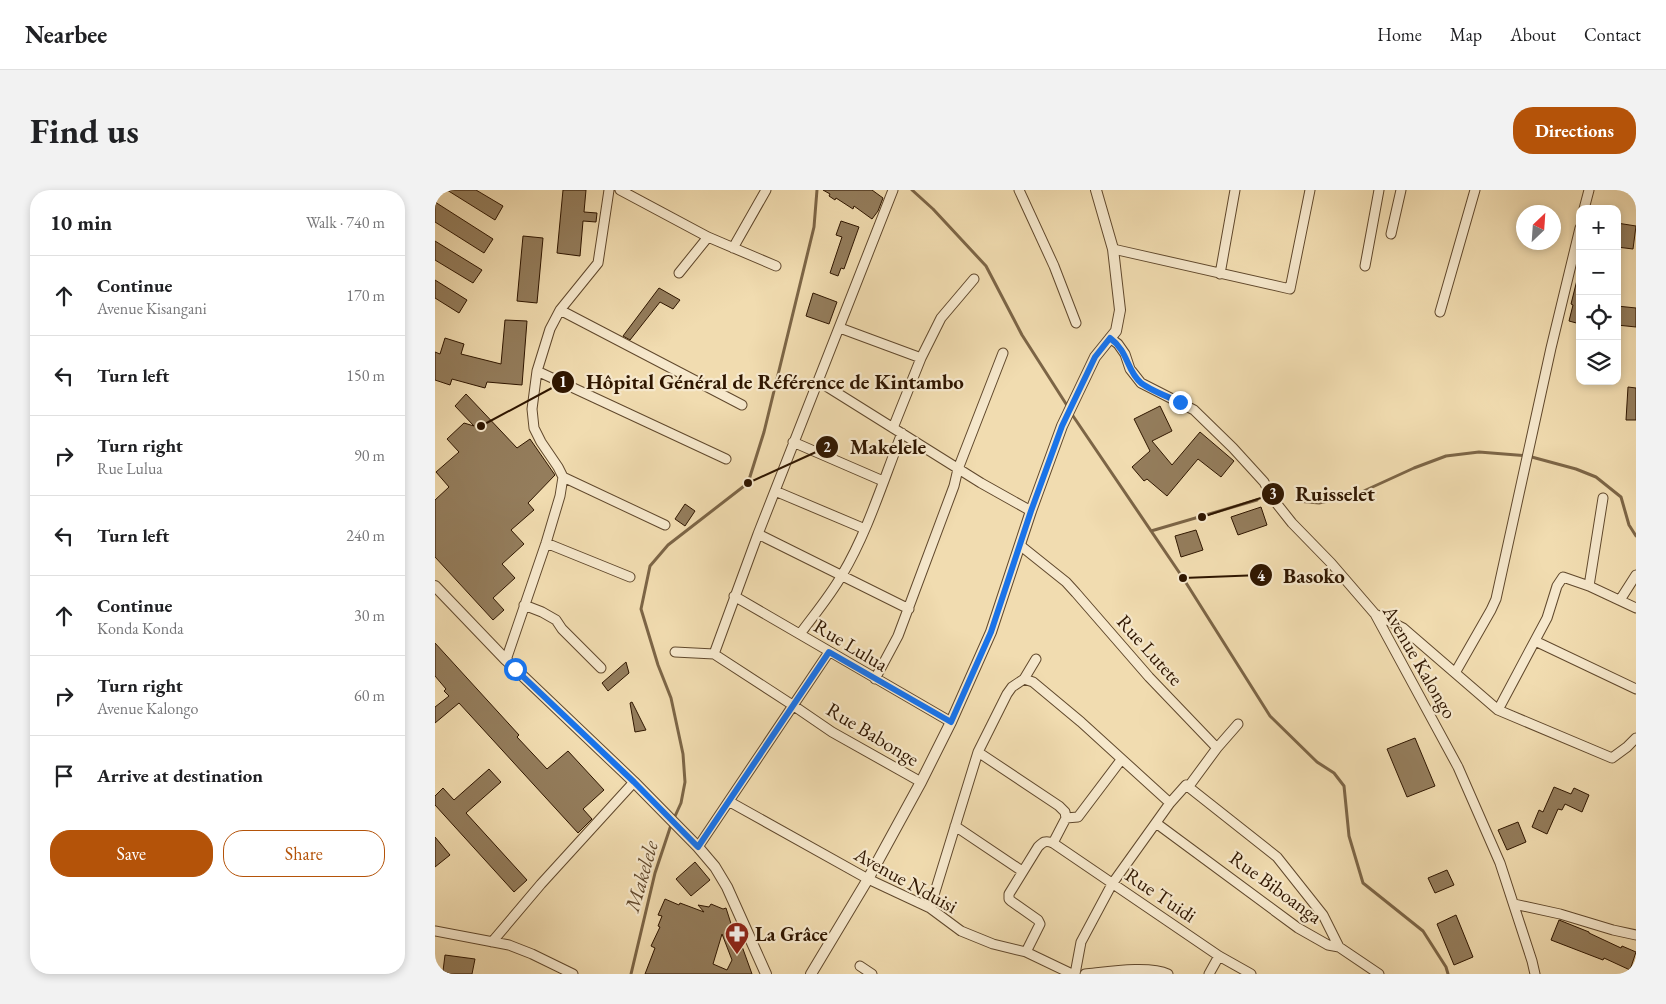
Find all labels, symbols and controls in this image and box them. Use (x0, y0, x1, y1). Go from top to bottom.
text: Nearbee (25, 19, 107, 50)
text: Home (1377, 23, 1422, 46)
text: Map (1450, 23, 1482, 46)
text: About (1510, 23, 1556, 46)
text: Contact (1584, 23, 1641, 46)
button: Directions (1513, 107, 1636, 154)
text: Find us (30, 108, 139, 153)
north arrow (1516, 205, 1561, 250)
map controls (1576, 205, 1621, 385)
button: + (1576, 205, 1621, 250)
text: 10 min (50, 209, 112, 236)
text: Walk · 740 m (306, 212, 385, 233)
button: − (1576, 250, 1621, 295)
text: Continue (97, 273, 172, 298)
icon: ahead (50, 282, 78, 310)
text: 170 m (346, 285, 385, 306)
button: locate (1576, 295, 1621, 340)
text: Avenue Kisangani (97, 298, 207, 319)
button: layers (1576, 340, 1621, 385)
icon: left (50, 362, 78, 390)
text: Turn left (97, 363, 169, 388)
callout: Hôpital Général de Référence de Kintambo (551, 364, 974, 400)
text: 150 m (346, 365, 385, 386)
text: Hôpital Général de Référence de Kintambo (586, 368, 964, 395)
text: 1 (559, 372, 567, 391)
route end (1169, 391, 1192, 414)
callout: Makelele (814, 429, 936, 465)
text: Turn right (97, 433, 183, 458)
text: Makelele (850, 433, 927, 460)
text: 2 (823, 437, 831, 456)
icon: right (50, 442, 78, 470)
text: 90 m (354, 445, 385, 466)
text: Rue Lulua (97, 458, 163, 479)
callout: Ruisselet (1260, 476, 1385, 512)
text: Ruisselet (1295, 480, 1375, 507)
text: 3 (1269, 484, 1277, 503)
icon: left (50, 522, 78, 550)
text: Turn left (97, 523, 169, 548)
text: 240 m (346, 525, 385, 546)
callout: Basoko (1248, 557, 1355, 593)
text: Basoko (1283, 562, 1345, 589)
text: 4 (1257, 566, 1266, 585)
text: Continue (97, 593, 172, 618)
street label: Avenue Kalongo (1377, 600, 1463, 724)
icon: ahead (50, 602, 78, 630)
text: 30 m (354, 605, 385, 626)
street label: Rue Lutete (1111, 609, 1189, 691)
street label: Rue Lulua (809, 613, 893, 677)
text: Konda Konda (97, 618, 184, 639)
route start (504, 658, 527, 681)
text: Turn right (97, 673, 183, 698)
icon: right (50, 682, 78, 710)
text: 60 m (354, 685, 385, 706)
street label: Rue Babonge (822, 696, 924, 772)
text: Avenue Kalongo (97, 698, 199, 719)
icon: arrive (50, 762, 78, 790)
text: Arrive at destination (97, 763, 263, 788)
button: Save (50, 830, 213, 877)
button: Share (223, 830, 385, 877)
water label: Makelele (617, 837, 664, 917)
street label: Avenue Nduisi (849, 840, 962, 919)
street label: Rue Biboanga (1225, 845, 1327, 929)
street label: Rue Tuidi (1120, 862, 1202, 928)
pharmacy icon: La Grâce (724, 921, 750, 955)
place label: La Grâce (755, 921, 828, 947)

